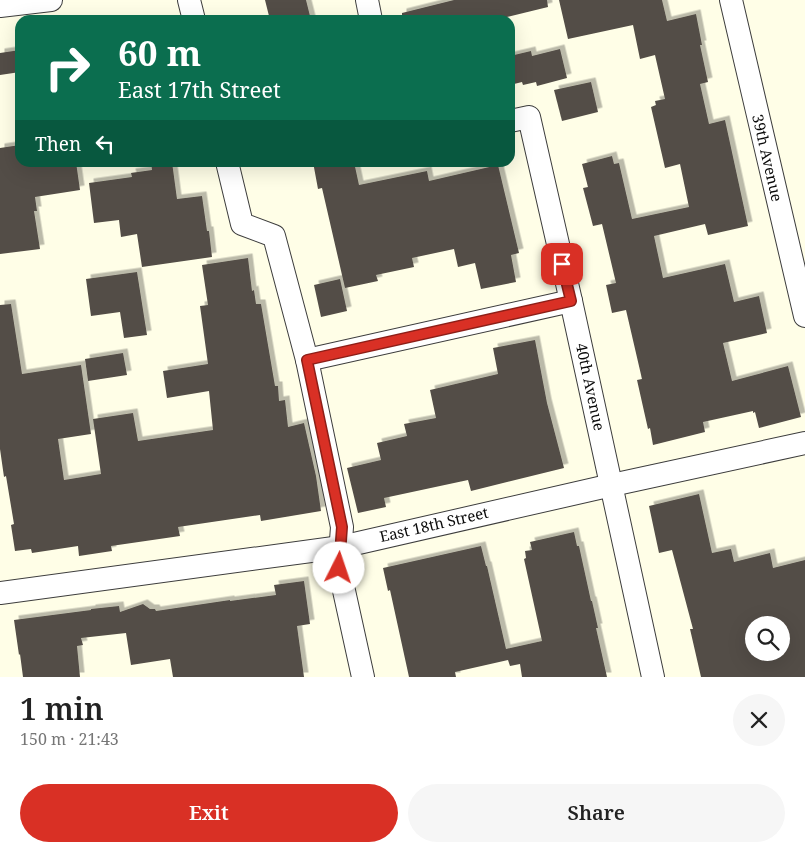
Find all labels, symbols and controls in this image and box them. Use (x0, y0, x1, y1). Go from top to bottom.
text: 60 m (118, 29, 201, 76)
icon: right (35, 35, 100, 100)
text: East 17th Street (118, 74, 281, 104)
street label: 39th Avenue (748, 112, 788, 203)
icon: left (91, 130, 119, 158)
text: Then (35, 131, 81, 157)
pin (541, 243, 583, 285)
icon: arrive (548, 250, 576, 278)
street label: 40th Avenue (572, 341, 610, 432)
street label: East 18th Street (377, 502, 490, 546)
position arrow (312, 541, 364, 593)
map controls (745, 616, 790, 661)
button: search (745, 616, 790, 661)
text: 1 min (20, 688, 104, 729)
button: close (733, 694, 785, 746)
text: 150 m · 21:43 (20, 728, 119, 750)
button: Exit (20, 784, 398, 842)
button: Share (408, 784, 785, 842)

